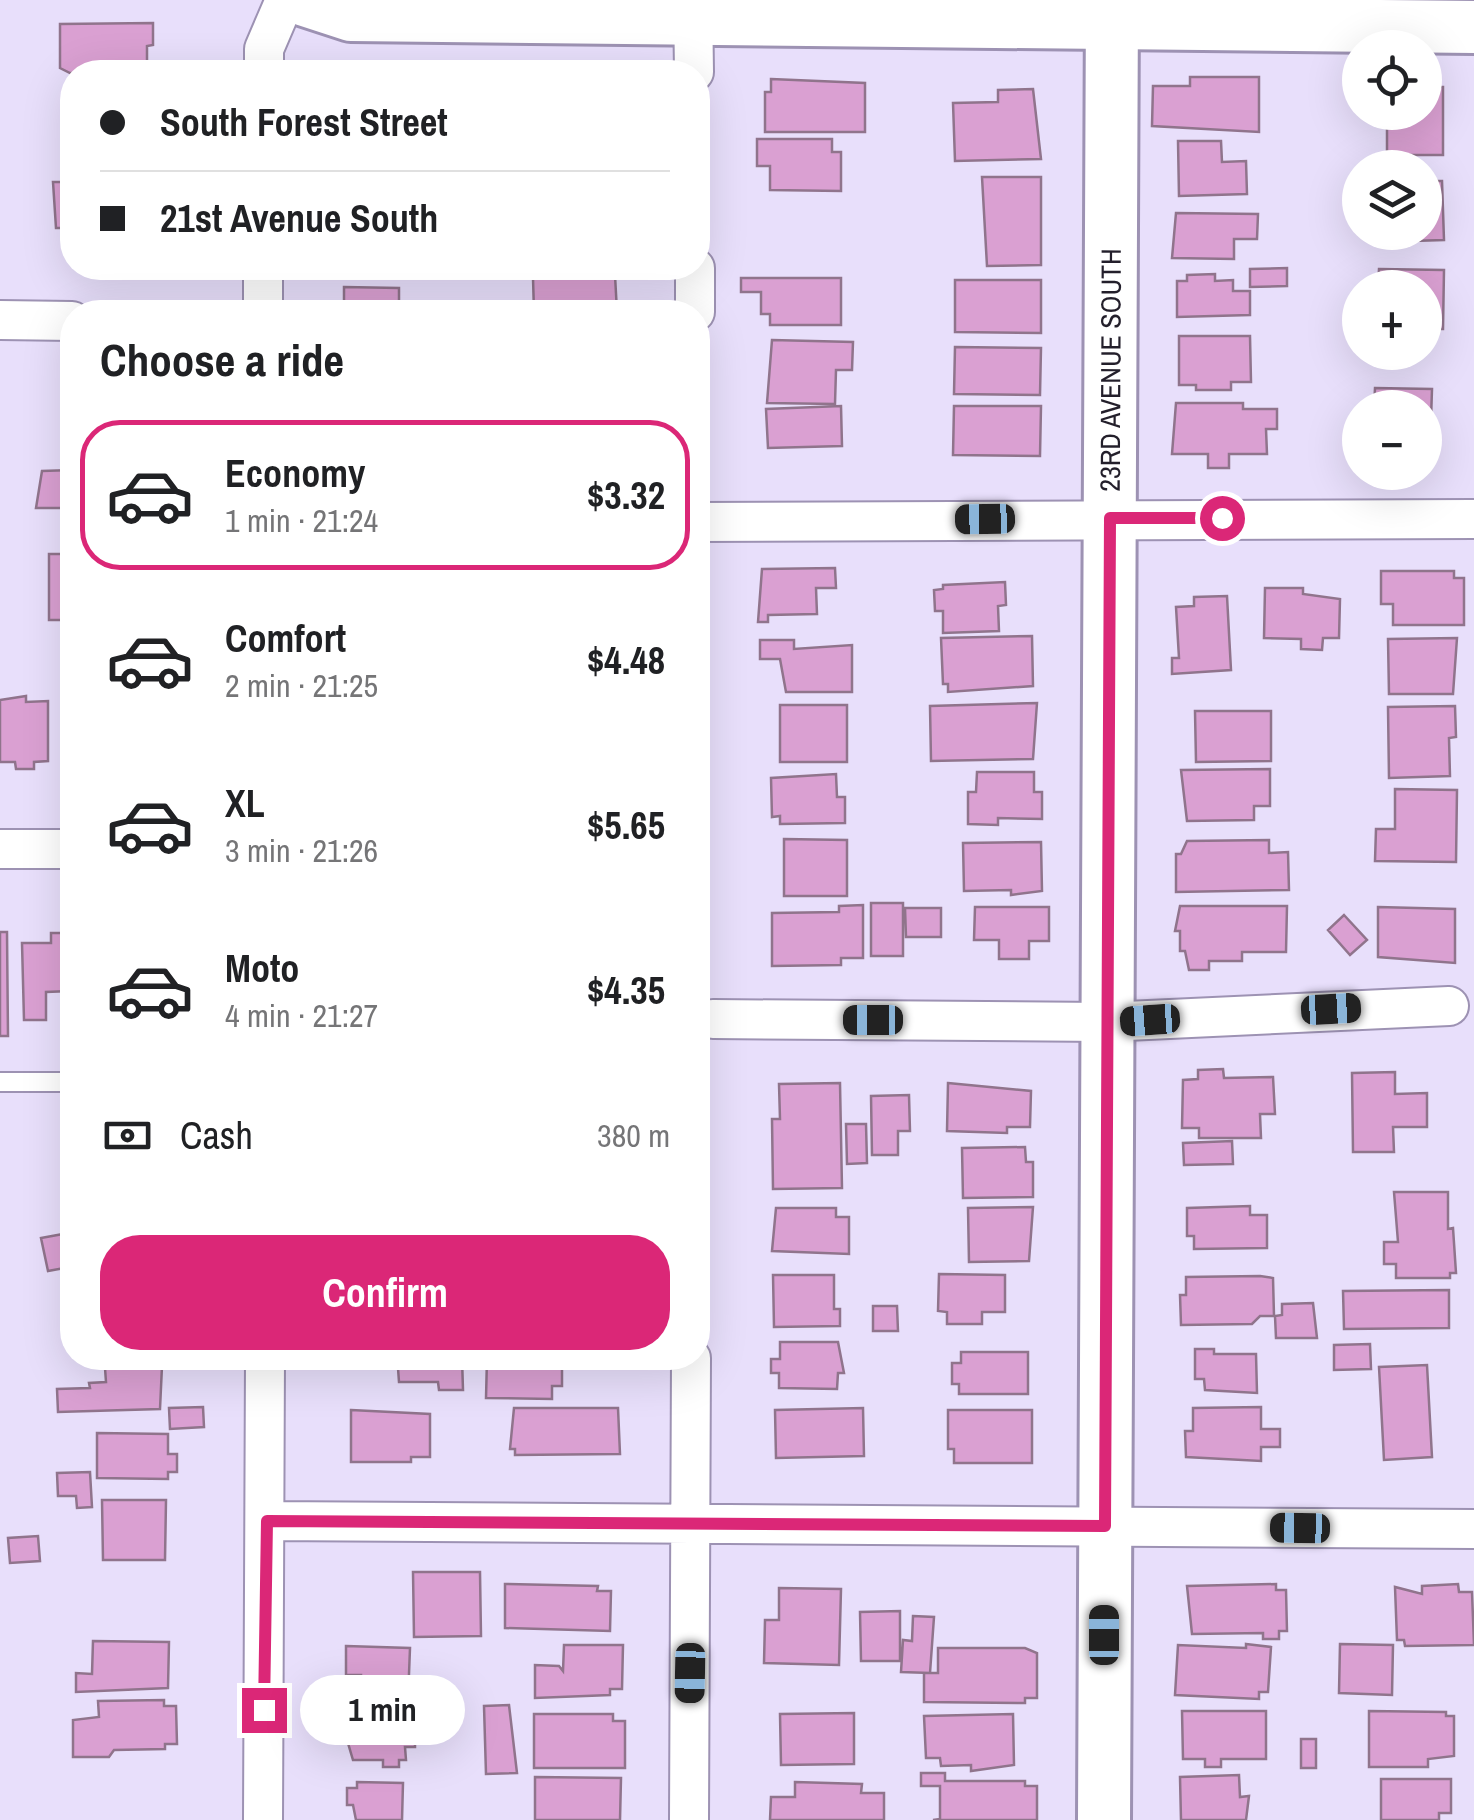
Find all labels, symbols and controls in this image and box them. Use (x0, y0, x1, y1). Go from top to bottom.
map controls (1342, 30, 1442, 490)
button: locate (1342, 30, 1442, 130)
text: South Forest Street (160, 97, 448, 148)
button: layers (1342, 150, 1442, 250)
text: 21st Avenue South (160, 193, 438, 244)
street label: 23RD AVENUE SOUTH (1091, 248, 1130, 492)
button: + (1342, 270, 1442, 370)
text: Choose a ride (100, 329, 344, 390)
button: − (1342, 390, 1442, 490)
text: Economy (225, 448, 365, 499)
icon: car (105, 450, 195, 540)
text: $3.32 (587, 470, 665, 521)
route start (1200, 496, 1245, 541)
text: 1 min · 21:24 (225, 499, 378, 542)
car (955, 503, 1015, 535)
text: Comfort (225, 613, 346, 664)
icon: car (105, 615, 195, 705)
text: $4.48 (587, 635, 665, 686)
text: 2 min · 21:25 (225, 664, 378, 707)
text: XL (225, 778, 265, 829)
icon: car (105, 780, 195, 870)
text: $5.65 (587, 800, 665, 851)
text: 3 min · 21:26 (225, 829, 378, 872)
text: Moto (225, 943, 299, 994)
icon: car (105, 945, 195, 1035)
text: $4.35 (587, 965, 665, 1016)
car (1300, 992, 1362, 1026)
text: 4 min · 21:27 (225, 994, 378, 1037)
car (1119, 1003, 1181, 1037)
car (843, 1005, 903, 1035)
icon: cash (100, 1108, 155, 1163)
text: Cash (180, 1110, 253, 1161)
text: 380 m (597, 1114, 670, 1157)
button: Confirm (100, 1235, 670, 1350)
car (1270, 1512, 1330, 1544)
car (1089, 1605, 1119, 1665)
car (674, 1643, 706, 1703)
callout: 1 min (299, 1675, 464, 1745)
route end (242, 1688, 287, 1733)
text: 1 min (348, 1688, 417, 1731)

